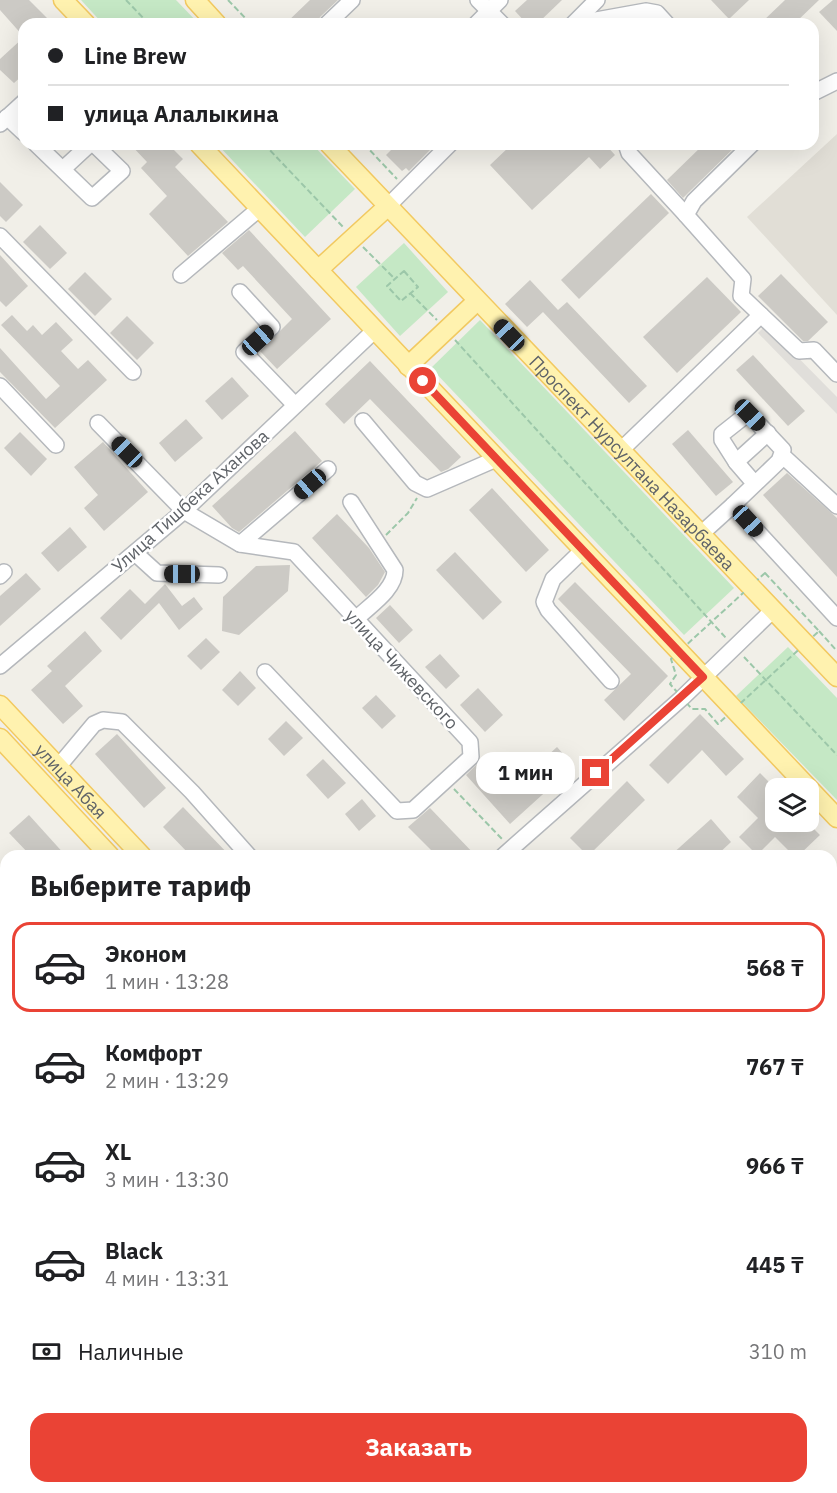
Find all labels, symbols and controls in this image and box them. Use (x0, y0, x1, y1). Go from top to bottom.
text: Line Brew (84, 41, 187, 70)
text: улица Алалыкина (84, 99, 279, 128)
car (490, 316, 528, 354)
car (239, 321, 277, 359)
street label: Проспект Нурсултана Назарбаева (525, 350, 741, 575)
route start (409, 367, 436, 394)
car (731, 396, 769, 434)
street label: Улица Тишбека Аханова (107, 424, 274, 578)
car (108, 433, 146, 471)
car (291, 465, 329, 503)
car (729, 502, 767, 540)
car (164, 565, 200, 583)
street label: улица Чижевского (340, 604, 464, 734)
street label: улица Абая (30, 738, 112, 823)
callout: 1 мин (476, 752, 575, 794)
text: 1 мин (498, 759, 553, 786)
route end (582, 759, 609, 786)
map controls (765, 778, 819, 832)
button: layers (765, 778, 819, 832)
text: Выберите тариф (30, 868, 251, 903)
text: Эконом (105, 939, 187, 968)
icon: car (33, 940, 87, 994)
text: 568 ₸ (746, 953, 804, 982)
text: 1 мин · 13:28 (105, 968, 229, 995)
text: Комфорт (105, 1038, 202, 1067)
icon: car (33, 1039, 87, 1093)
text: 767 ₸ (746, 1052, 804, 1081)
text: 2 мин · 13:29 (105, 1067, 229, 1094)
text: XL (105, 1137, 131, 1166)
icon: car (33, 1138, 87, 1192)
text: 966 ₸ (746, 1151, 804, 1180)
text: 3 мин · 13:30 (105, 1166, 229, 1193)
text: Black (105, 1236, 163, 1265)
icon: car (33, 1237, 87, 1291)
text: 445 ₸ (746, 1250, 804, 1279)
text: 4 мин · 13:31 (105, 1265, 229, 1292)
icon: cash (30, 1335, 63, 1368)
text: Наличные (78, 1337, 184, 1366)
text: 310 m (749, 1338, 807, 1365)
button: Заказать (30, 1413, 807, 1482)

